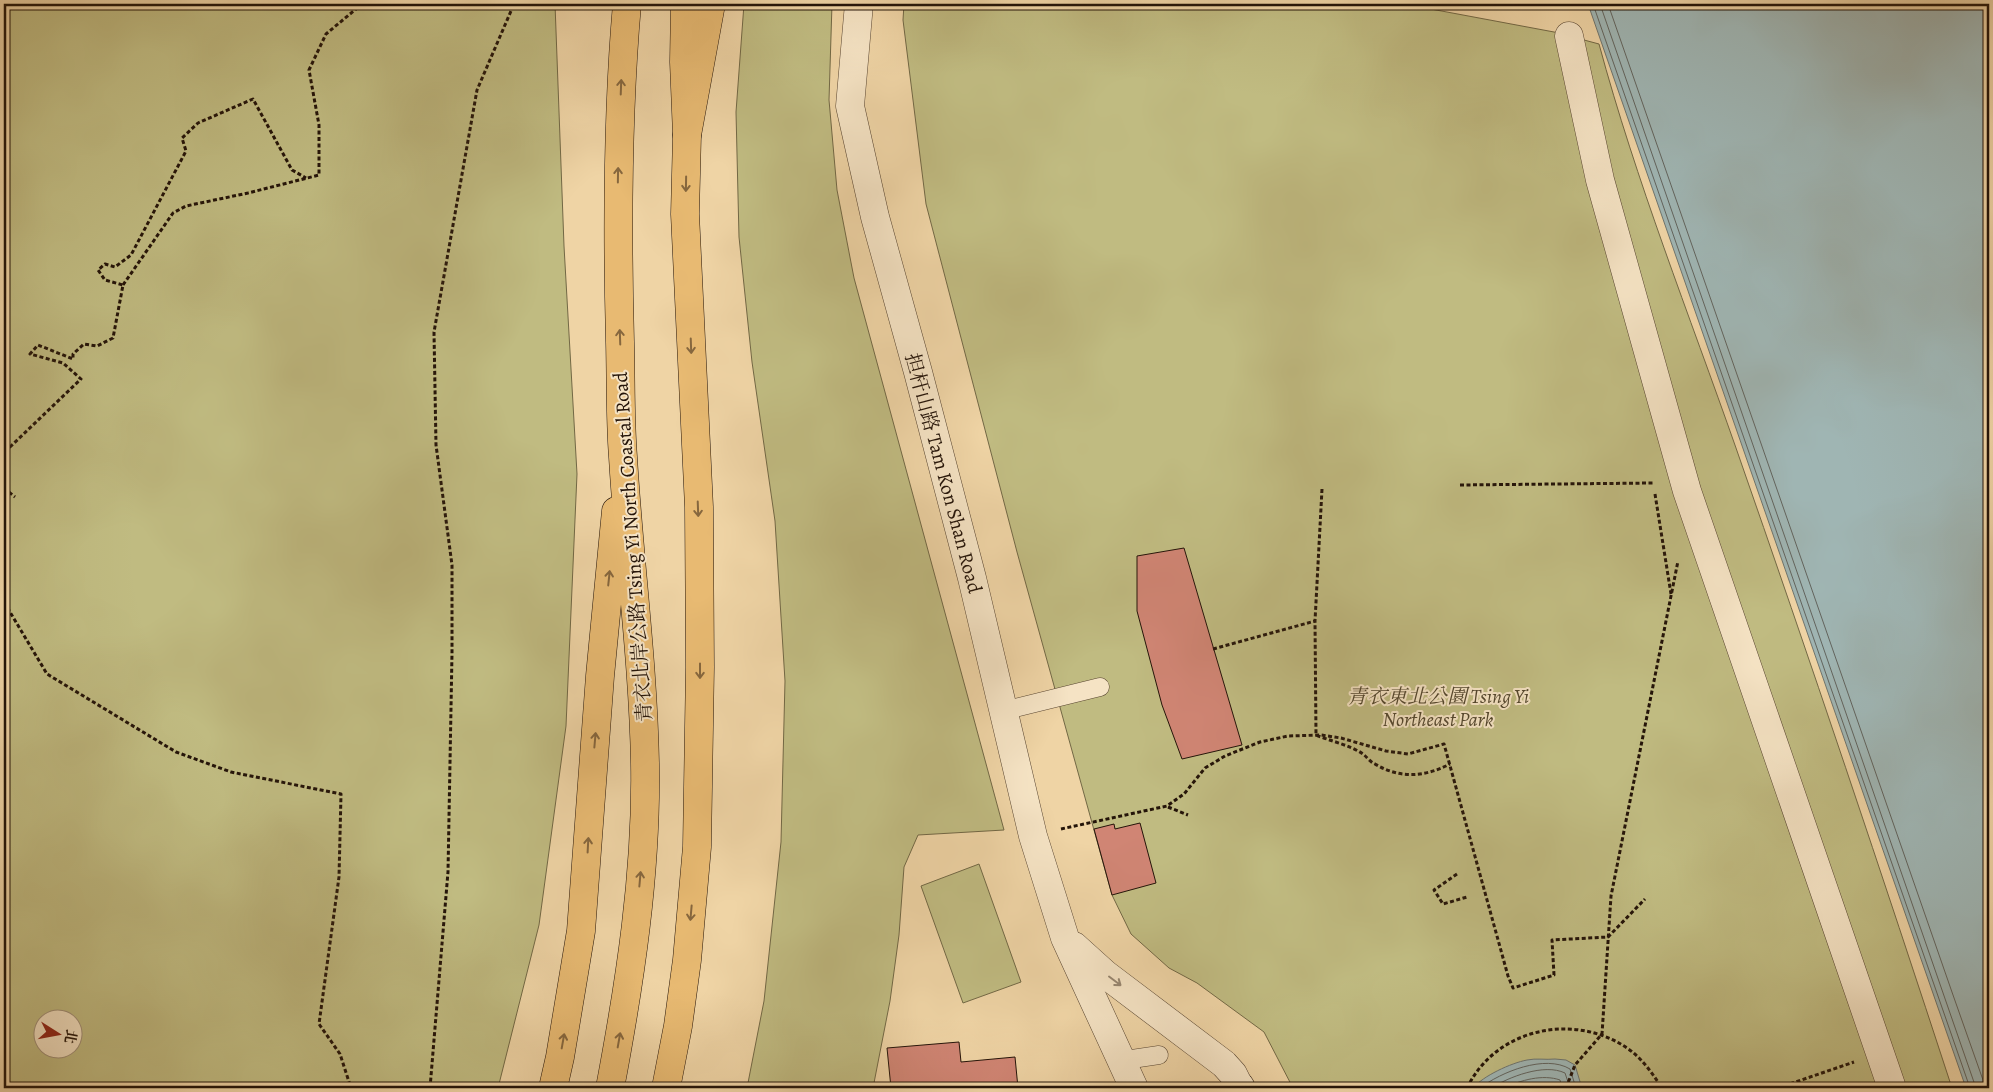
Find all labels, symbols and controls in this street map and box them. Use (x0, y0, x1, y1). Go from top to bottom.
one-way arrow (616, 79, 625, 95)
one-way arrow (613, 167, 623, 184)
one-way arrow (681, 176, 691, 192)
one-way arrow (615, 330, 624, 346)
one-way arrow (686, 338, 695, 354)
street label: 担杆山路 Tam Kon Shan Road (898, 350, 989, 596)
street label: 青衣北岸公路 Tsing Yi North Coastal Road (607, 371, 658, 723)
one-way arrow (694, 500, 703, 516)
one-way arrow (604, 571, 614, 587)
one-way arrow (695, 662, 705, 679)
park label: 青衣東北公園 Tsing Yi Northeast Park (1347, 683, 1529, 733)
one-way arrow (591, 732, 600, 748)
one-way arrow (584, 837, 593, 853)
one-way arrow (635, 872, 645, 888)
one-way arrow (687, 904, 696, 920)
one-way arrow (1108, 976, 1121, 987)
north arrow (32, 1010, 82, 1060)
text: 北 (60, 1028, 81, 1045)
one-way arrow (558, 1033, 568, 1049)
one-way arrow (614, 1033, 624, 1049)

